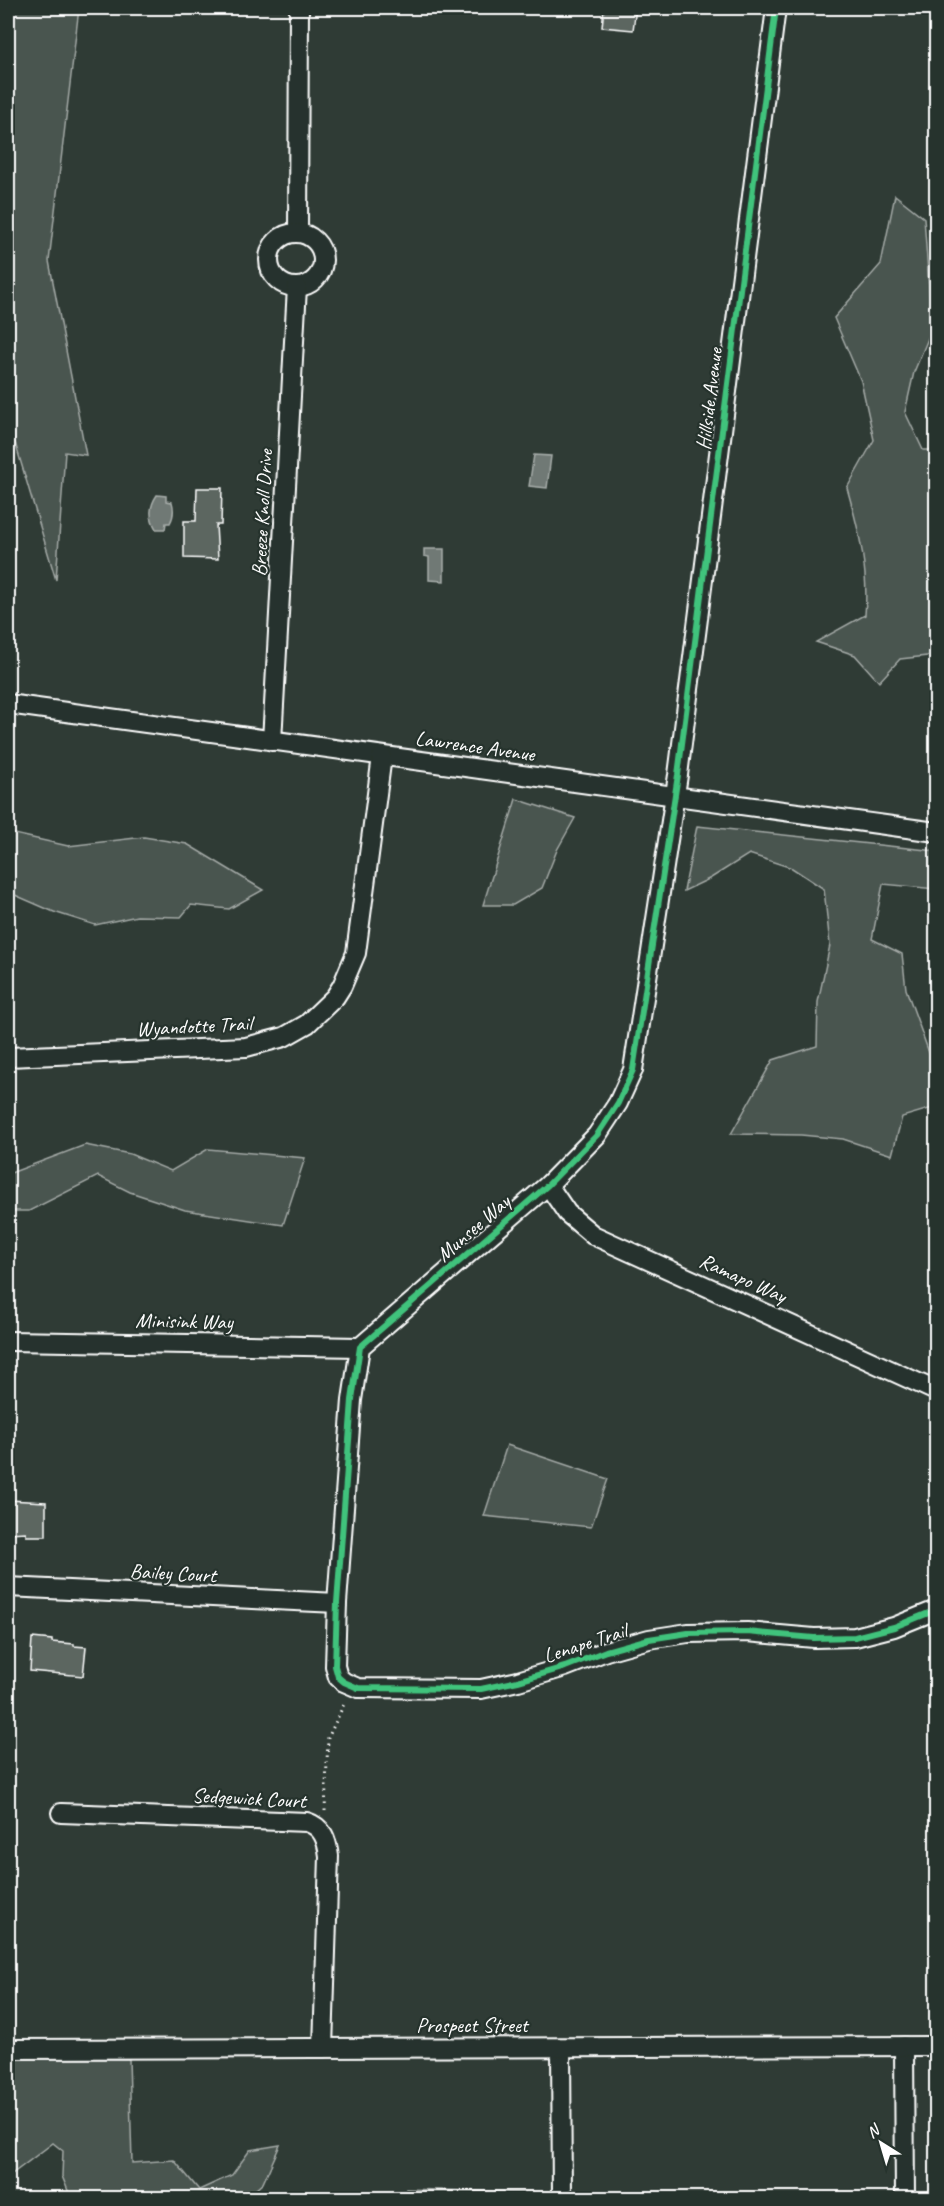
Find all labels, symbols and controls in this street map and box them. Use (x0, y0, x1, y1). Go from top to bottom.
street label: Hillside Avenue (690, 345, 728, 452)
street label: Breeze Knoll Drive (246, 448, 278, 577)
street label: Lawrence Avenue (414, 725, 538, 767)
street label: Wyandotte Trail (136, 1010, 256, 1042)
street label: Munsee Way (431, 1188, 517, 1267)
street label: Ramapo Way (696, 1247, 792, 1309)
street label: Minisink Way (135, 1307, 235, 1335)
street label: Bailey Court (129, 1558, 219, 1588)
street label: Lenape Trail (540, 1616, 633, 1669)
street label: Sedgewick Court (192, 1782, 309, 1814)
street label: Prospect Street (416, 2012, 530, 2038)
north arrow (851, 2113, 911, 2173)
text: N (863, 2119, 885, 2143)

